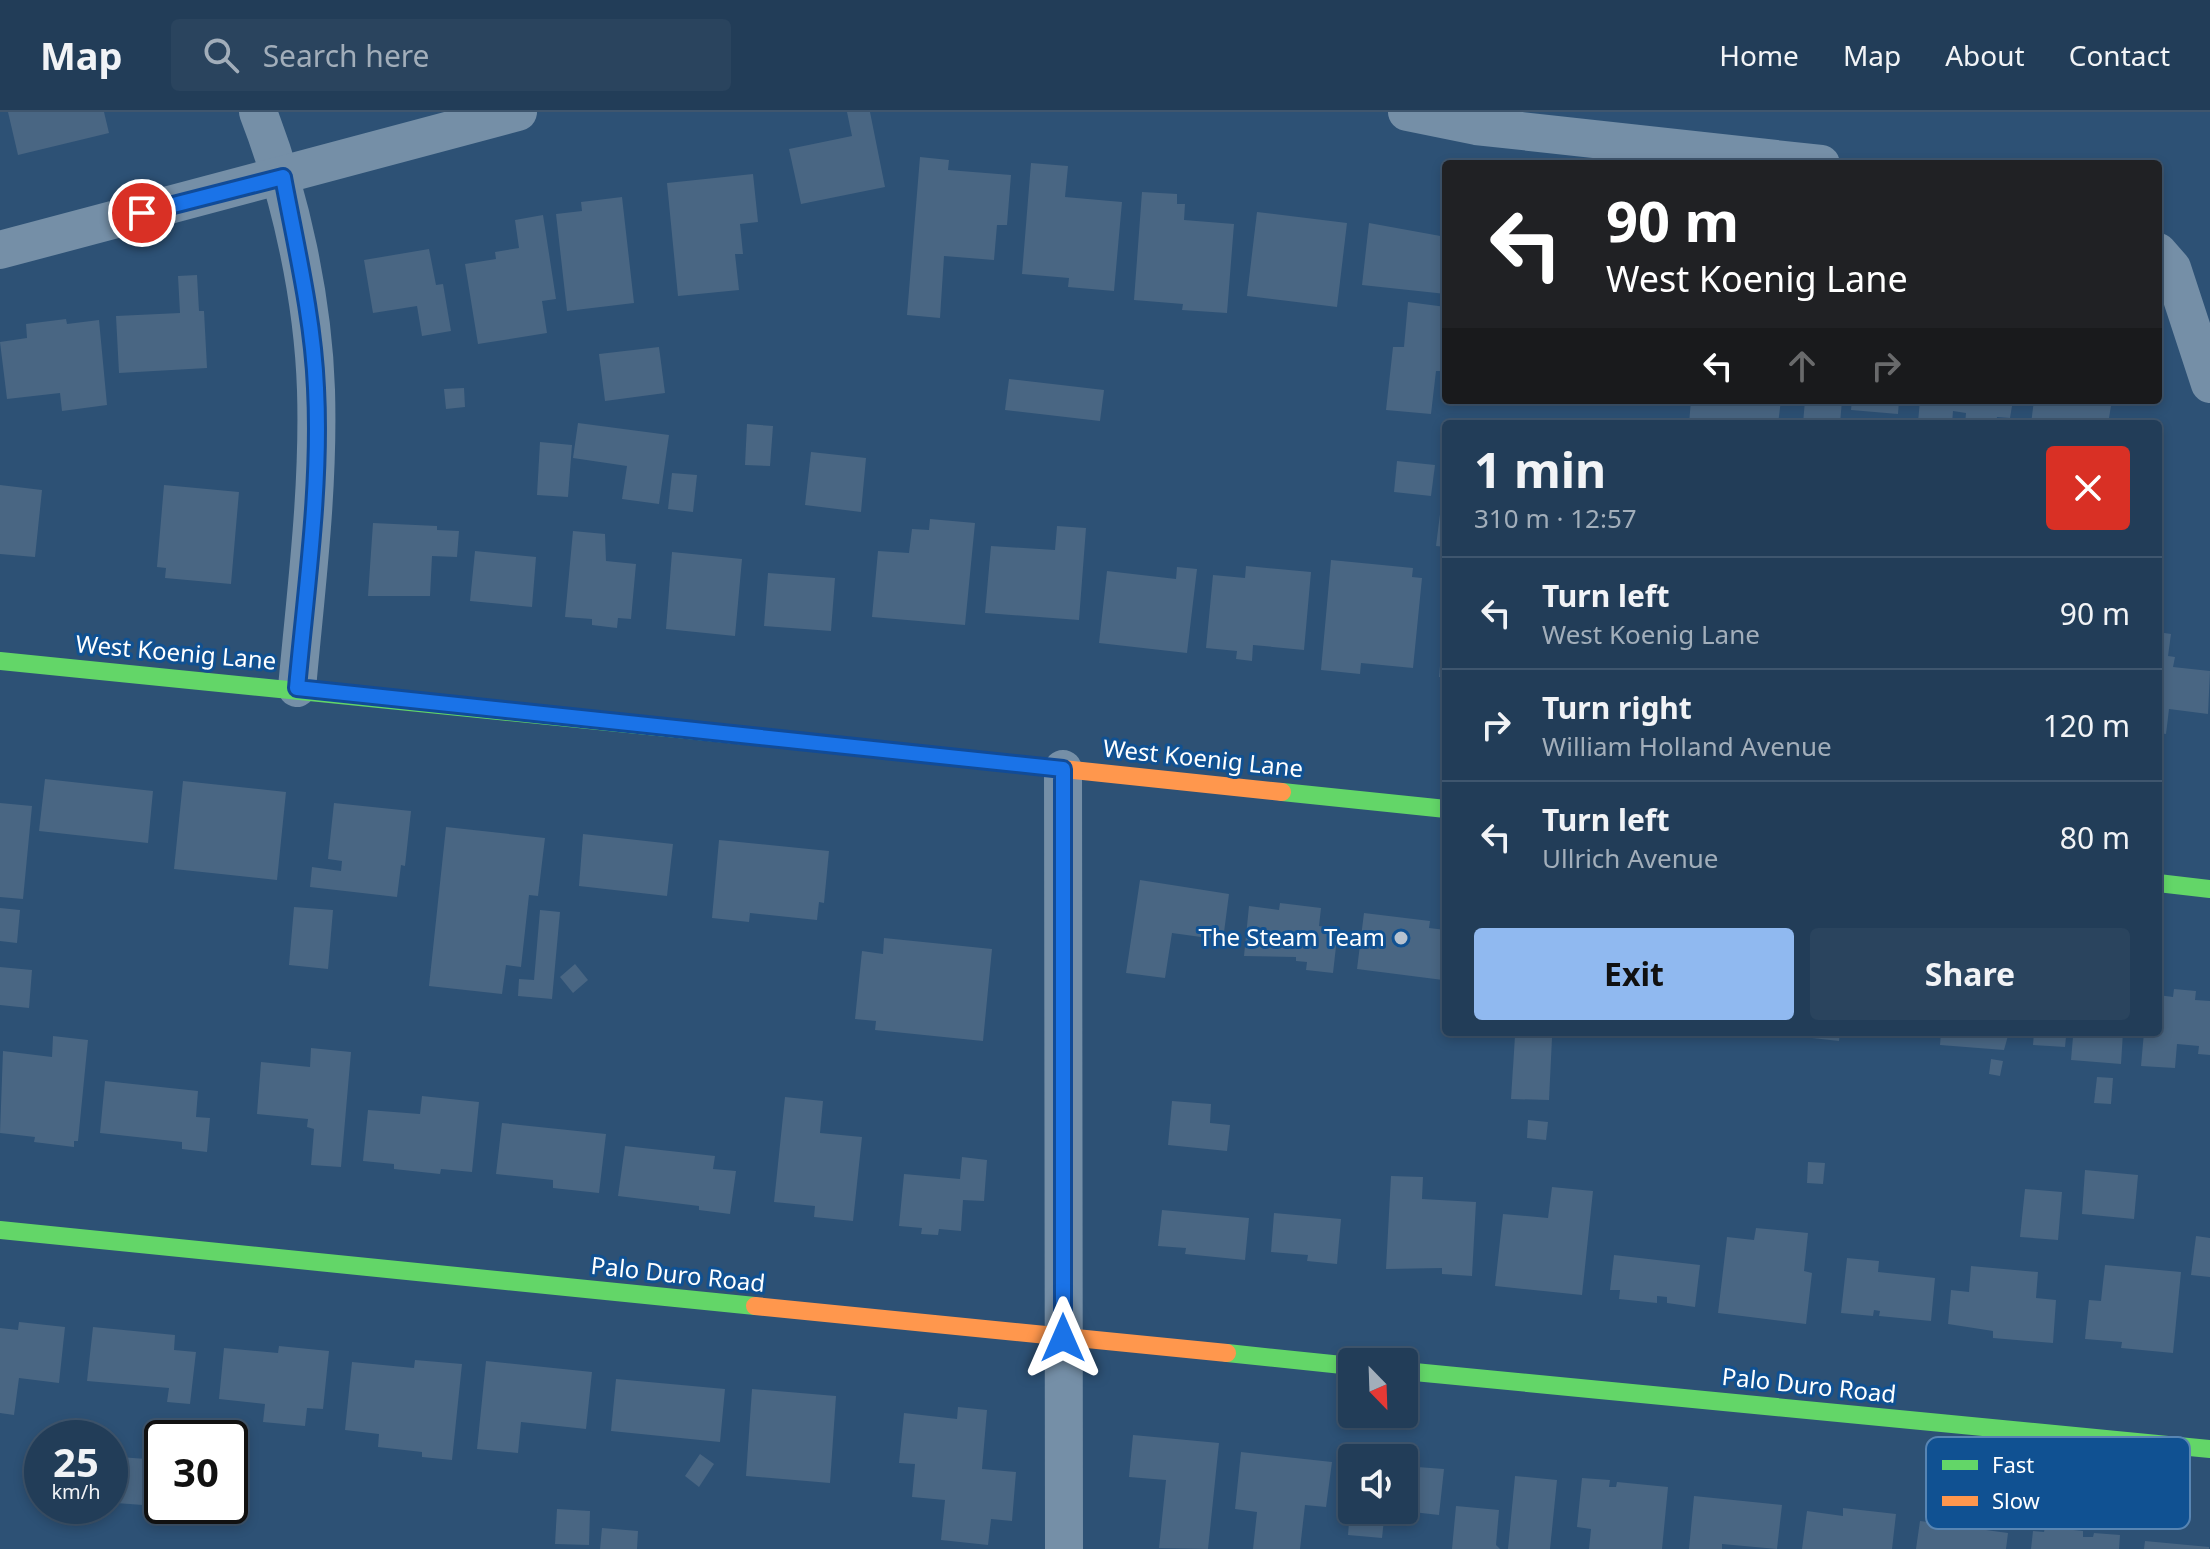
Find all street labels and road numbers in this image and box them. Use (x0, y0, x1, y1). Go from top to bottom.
street label: West Koenig Lane (75, 626, 278, 677)
street label: West Koenig Lane (1101, 731, 1305, 784)
street label: Palo Duro Road (589, 1248, 767, 1299)
street label: Palo Duro Road (1720, 1359, 1898, 1410)

